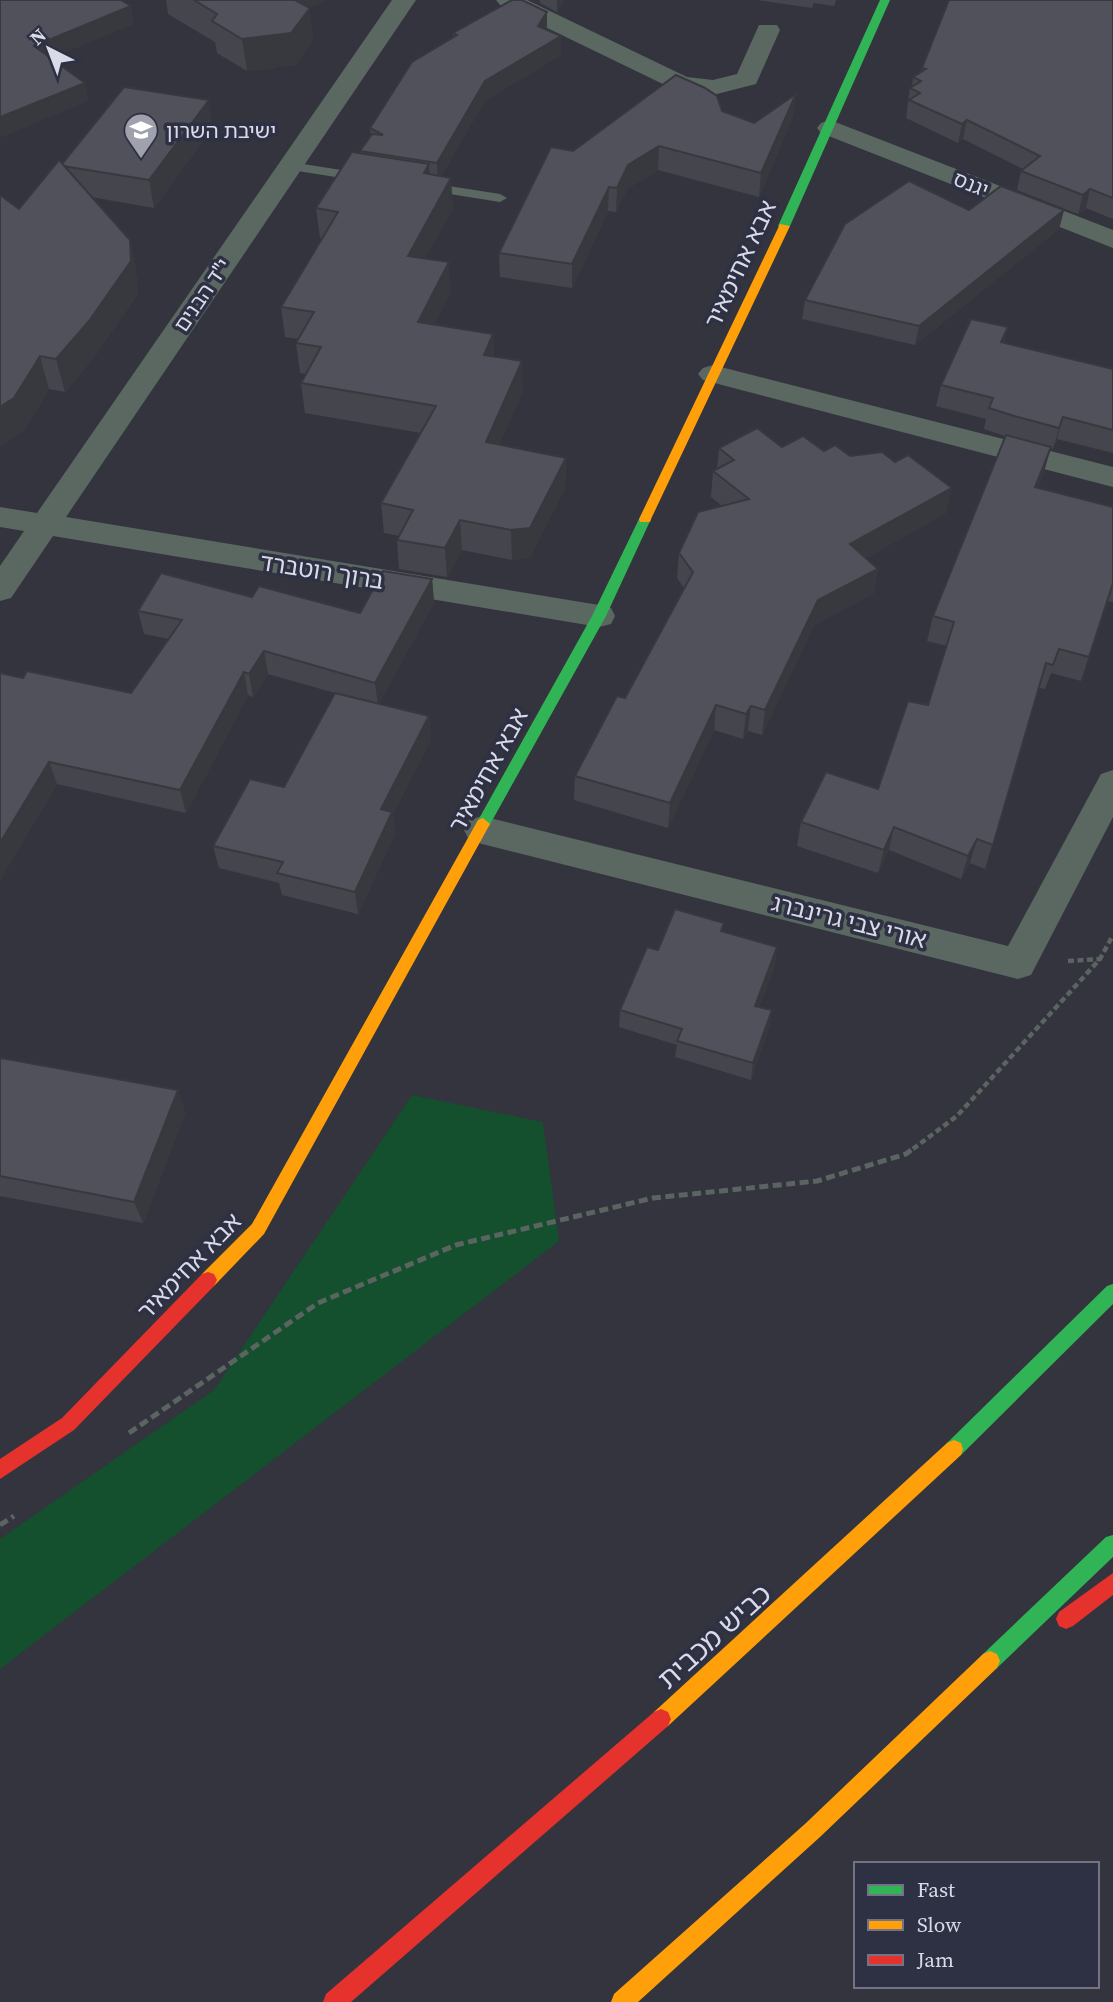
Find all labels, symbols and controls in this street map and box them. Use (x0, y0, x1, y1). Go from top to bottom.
north arrow (14, 14, 84, 84)
text: N (24, 22, 52, 51)
school or university icon: ישיבת השרון (122, 111, 160, 160)
place label: ישיבת השרון (166, 116, 276, 145)
street label: יגנס (949, 164, 993, 204)
street label: אבא אחימאיר (696, 195, 784, 333)
street label: י"ד הבנים (167, 253, 237, 337)
street label: ברוך רוטברד (258, 545, 386, 597)
street label: אבא אחימאיר (440, 702, 536, 838)
street label: אורי צבי גרינברג (768, 886, 930, 956)
street label: אבא אחימאיר (129, 1205, 249, 1327)
street label: כביש מכבית (649, 1575, 779, 1697)
legend (854, 1862, 1099, 1988)
text: Fast (917, 1875, 955, 1904)
text: Slow (917, 1910, 961, 1939)
text: Jam (916, 1945, 954, 1974)

